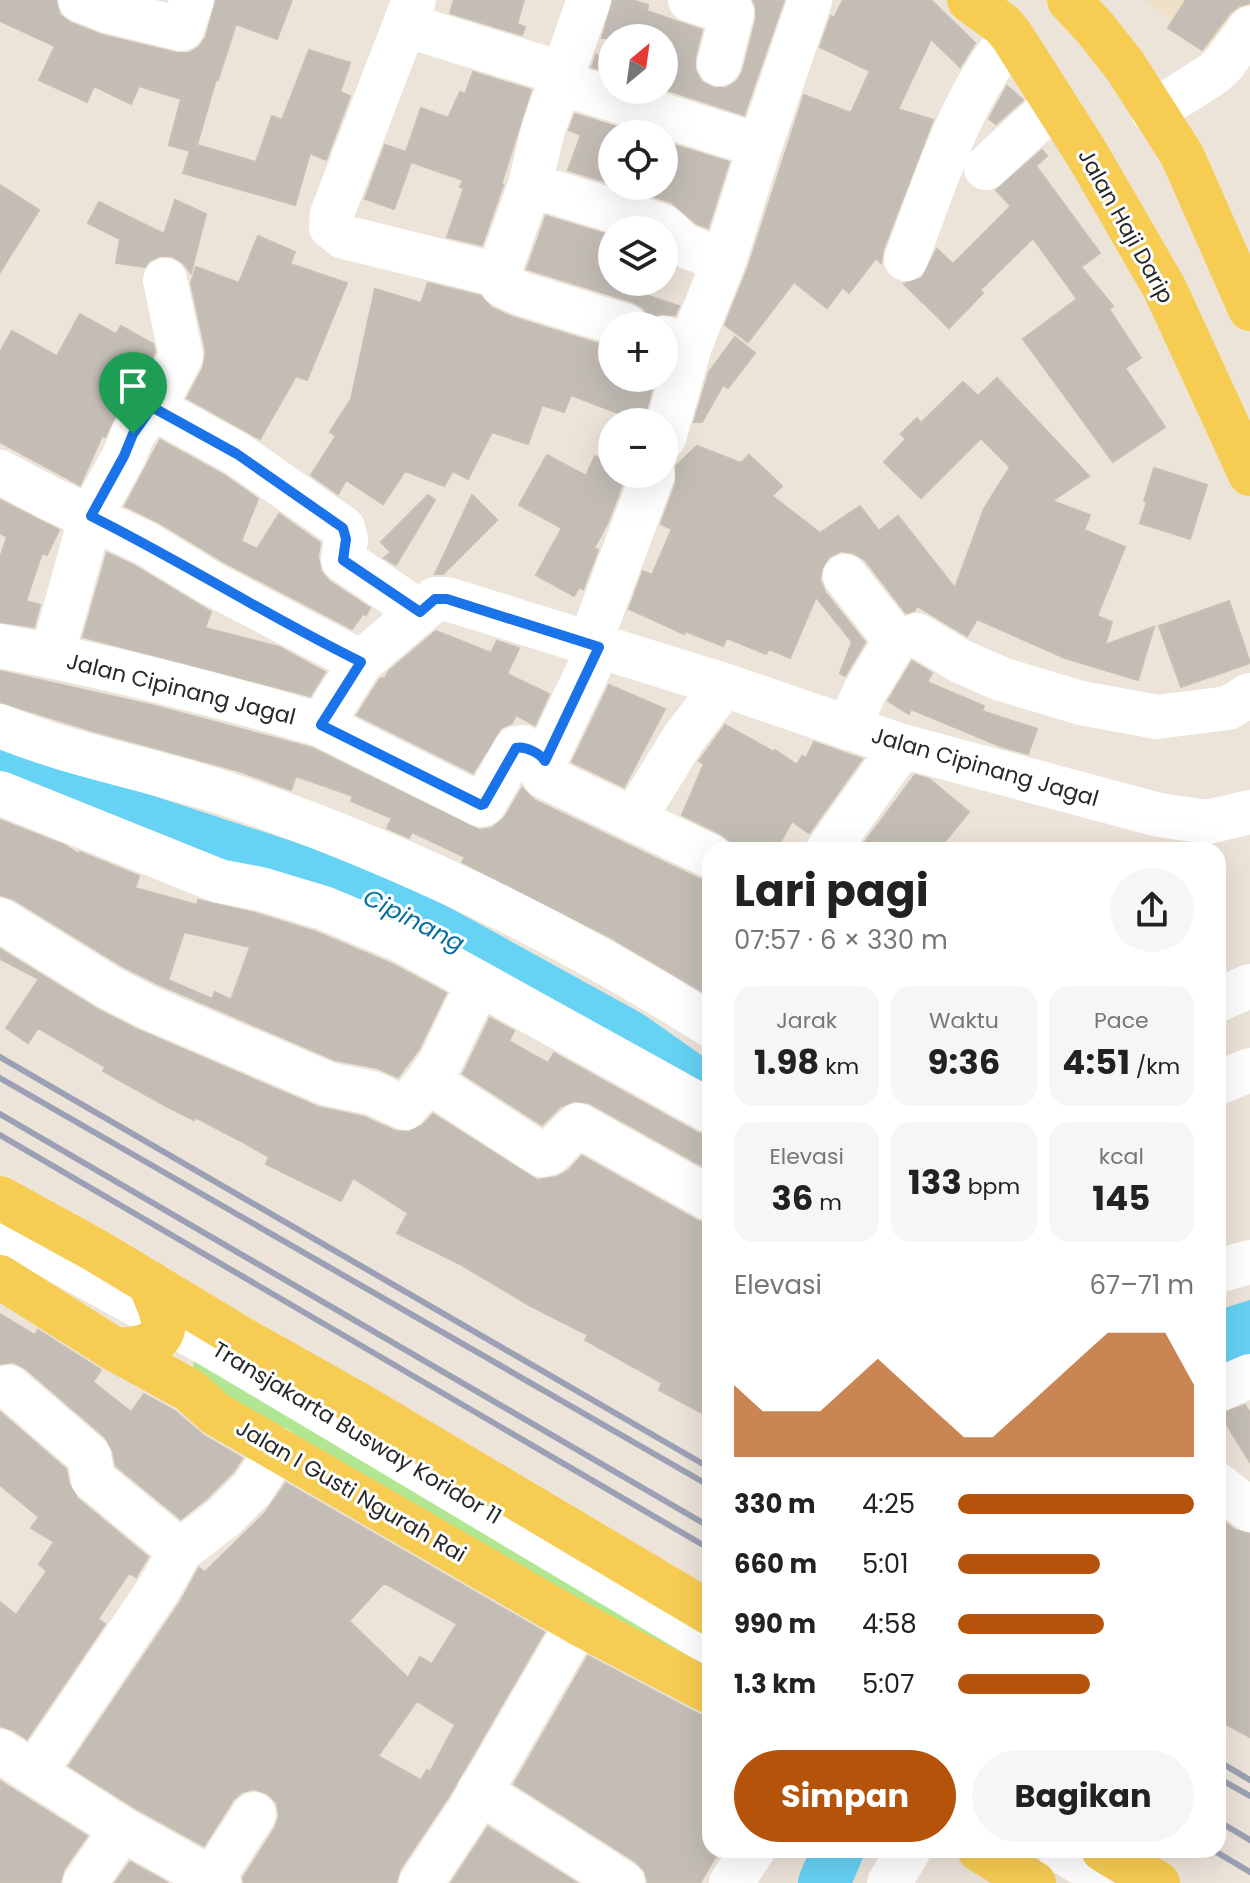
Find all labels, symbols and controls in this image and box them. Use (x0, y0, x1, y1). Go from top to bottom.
north arrow (598, 24, 678, 104)
map controls (598, 24, 678, 488)
button: locate (598, 120, 678, 200)
street label: Jalan Haji Darip (1071, 143, 1181, 309)
button: layers (598, 216, 678, 296)
button: + (598, 312, 678, 392)
pin (99, 352, 167, 434)
icon: arrive (111, 364, 155, 408)
button: − (598, 408, 678, 488)
street label: Jalan Cipinang Jagal (63, 646, 299, 732)
street label: Jalan Cipinang Jagal (868, 720, 1102, 814)
text: Lari pagi (734, 860, 929, 921)
button: share (1110, 868, 1194, 952)
water label: Cipinang (358, 880, 470, 960)
text: 07:57 · 6 × 330 m (734, 922, 948, 958)
text: Jarak (776, 1005, 837, 1036)
text: Waktu (929, 1005, 999, 1036)
text: Pace (1094, 1005, 1149, 1036)
text: 1.98 (754, 1038, 819, 1086)
text: 9:36 (928, 1038, 1000, 1086)
text: 4:51 (1062, 1038, 1130, 1086)
text: km (819, 1051, 859, 1082)
text: /km (1130, 1051, 1180, 1082)
text: Elevasi (769, 1141, 844, 1172)
text: kcal (1099, 1141, 1144, 1172)
text: 133 (908, 1158, 962, 1206)
text: bpm (962, 1171, 1020, 1202)
text: 36 (771, 1174, 814, 1222)
text: 145 (1092, 1174, 1150, 1222)
text: m (814, 1187, 842, 1218)
text: Elevasi (734, 1267, 822, 1303)
text: 67–71 m (1089, 1267, 1194, 1303)
street label: Transjakarta Busway Koridor 11 (207, 1334, 507, 1532)
street label: Jalan I Gusti Ngurah Rai (230, 1412, 472, 1570)
text: 330 m (734, 1486, 815, 1522)
text: 4:25 (862, 1486, 915, 1522)
text: 660 m (734, 1546, 817, 1582)
text: 5:01 (862, 1546, 909, 1582)
text: 990 m (734, 1606, 816, 1642)
text: 4:58 (862, 1606, 917, 1642)
text: 1.3 km (734, 1666, 816, 1702)
text: 5:07 (862, 1666, 914, 1702)
button: Simpan (734, 1750, 956, 1842)
button: Bagikan (972, 1750, 1194, 1842)

